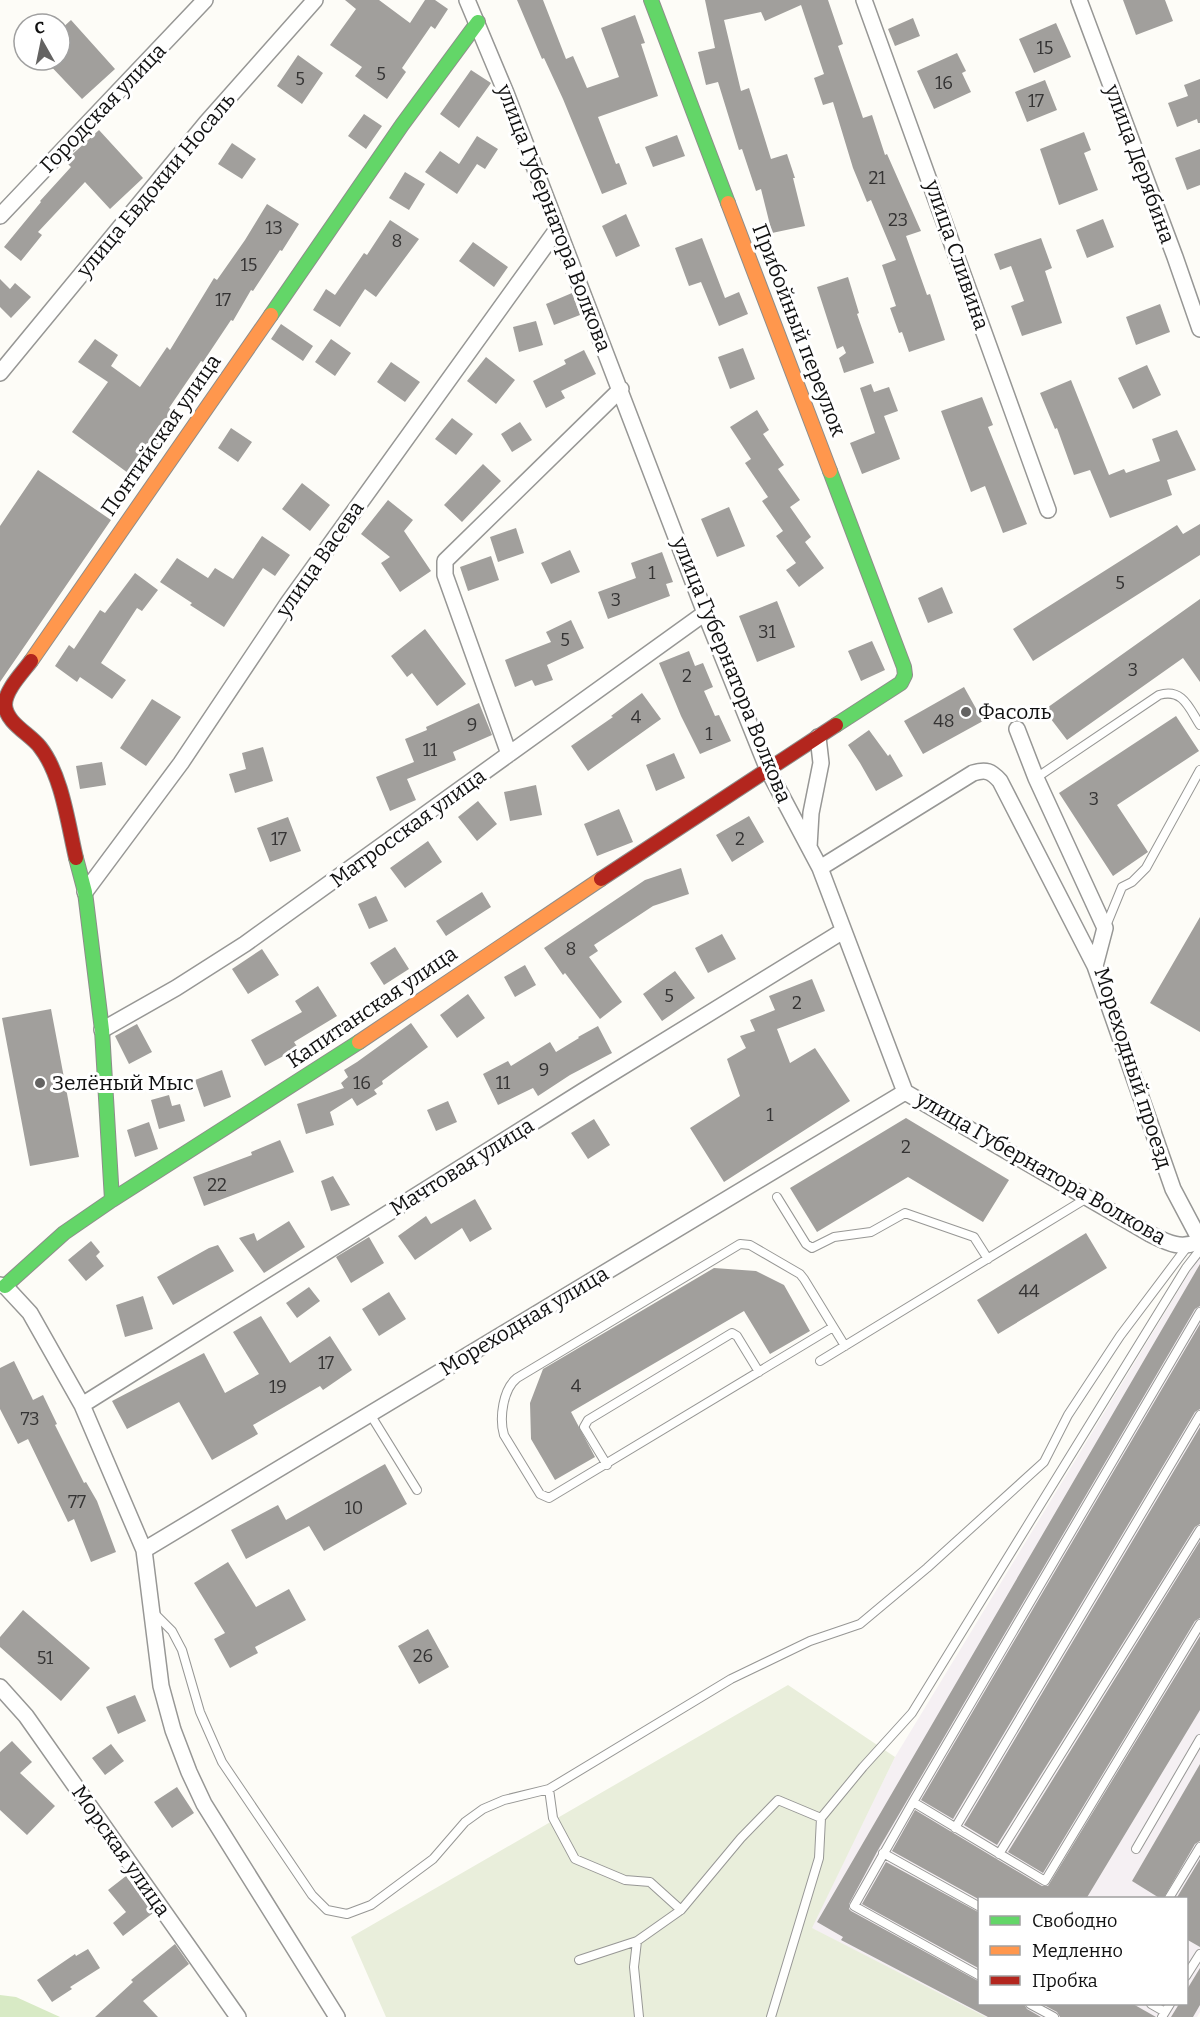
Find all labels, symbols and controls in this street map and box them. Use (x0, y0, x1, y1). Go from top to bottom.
north arrow (12, 12, 72, 72)
text: С (33, 18, 46, 38)
street label: Городская улица (35, 37, 172, 178)
house number: 15 (1037, 37, 1053, 59)
house number: 5 (376, 63, 386, 85)
house number: 5 (295, 68, 305, 90)
house number: 16 (935, 72, 953, 94)
street label: улица Губернатора Волкова (491, 80, 617, 356)
street label: улица Дерябина (1099, 80, 1181, 247)
street label: улица Евдокии Носаль (71, 87, 241, 283)
house number: 17 (1028, 90, 1044, 112)
house number: 21 (868, 167, 886, 189)
street label: улица Сливина (919, 176, 995, 334)
house number: 23 (888, 209, 908, 231)
house number: 13 (265, 217, 283, 239)
street label: Прибойный переулок (746, 220, 852, 441)
house number: 8 (392, 230, 402, 252)
house number: 15 (241, 254, 257, 276)
house number: 17 (215, 289, 231, 311)
street label: Понтийская улица (95, 349, 227, 521)
street label: улица Васева (270, 495, 370, 623)
street label: улица Губернатора Волкова (666, 532, 798, 807)
house number: 1 (648, 562, 656, 584)
house number: 5 (1115, 572, 1125, 594)
house number: 3 (611, 589, 621, 611)
house number: 31 (758, 621, 776, 643)
house number: 5 (560, 629, 570, 651)
house number: 3 (1128, 659, 1138, 681)
house number: 2 (682, 665, 692, 687)
place label: Фасоль (978, 699, 1051, 725)
marker: Фасоль (959, 705, 973, 719)
house number: 4 (631, 706, 642, 728)
house number: 48 (933, 710, 955, 732)
house number: 9 (467, 714, 477, 736)
house number: 1 (705, 723, 713, 745)
house number: 11 (423, 739, 438, 761)
street label: Матросская улица (325, 763, 491, 893)
house number: 3 (1089, 788, 1099, 810)
house number: 17 (271, 828, 287, 850)
house number: 2 (735, 828, 745, 850)
house number: 8 (566, 938, 576, 960)
street label: Капитанская улица (282, 940, 463, 1074)
street label: Мореходный проезд (1088, 964, 1178, 1172)
house number: 5 (664, 985, 674, 1007)
house number: 2 (792, 992, 802, 1014)
house number: 9 (539, 1059, 549, 1081)
place label: Зелёный Мыс (52, 1070, 194, 1096)
house number: 16 (353, 1072, 371, 1094)
house number: 11 (496, 1072, 511, 1094)
marker: Зелёный Мыс (33, 1076, 47, 1090)
street label: улица Губернатора Волкова (910, 1085, 1171, 1251)
house number: 1 (766, 1104, 774, 1126)
street label: Мачтовая улица (385, 1112, 539, 1222)
house number: 2 (901, 1136, 911, 1158)
house number: 22 (207, 1174, 227, 1196)
street label: Мореходная улица (435, 1260, 614, 1382)
house number: 44 (1018, 1280, 1040, 1302)
house number: 17 (318, 1352, 334, 1374)
house number: 4 (571, 1375, 582, 1397)
house number: 19 (269, 1376, 287, 1398)
house number: 73 (21, 1408, 39, 1430)
house number: 77 (68, 1491, 86, 1513)
house number: 10 (345, 1497, 363, 1519)
house number: 26 (413, 1645, 433, 1667)
house number: 51 (37, 1647, 54, 1669)
street label: Морская улица (66, 1780, 176, 1922)
legend (978, 1897, 1188, 2005)
text: Свободно (1032, 1910, 1117, 1932)
text: Медленно (1032, 1940, 1123, 1962)
text: Пробка (1032, 1970, 1098, 1992)

